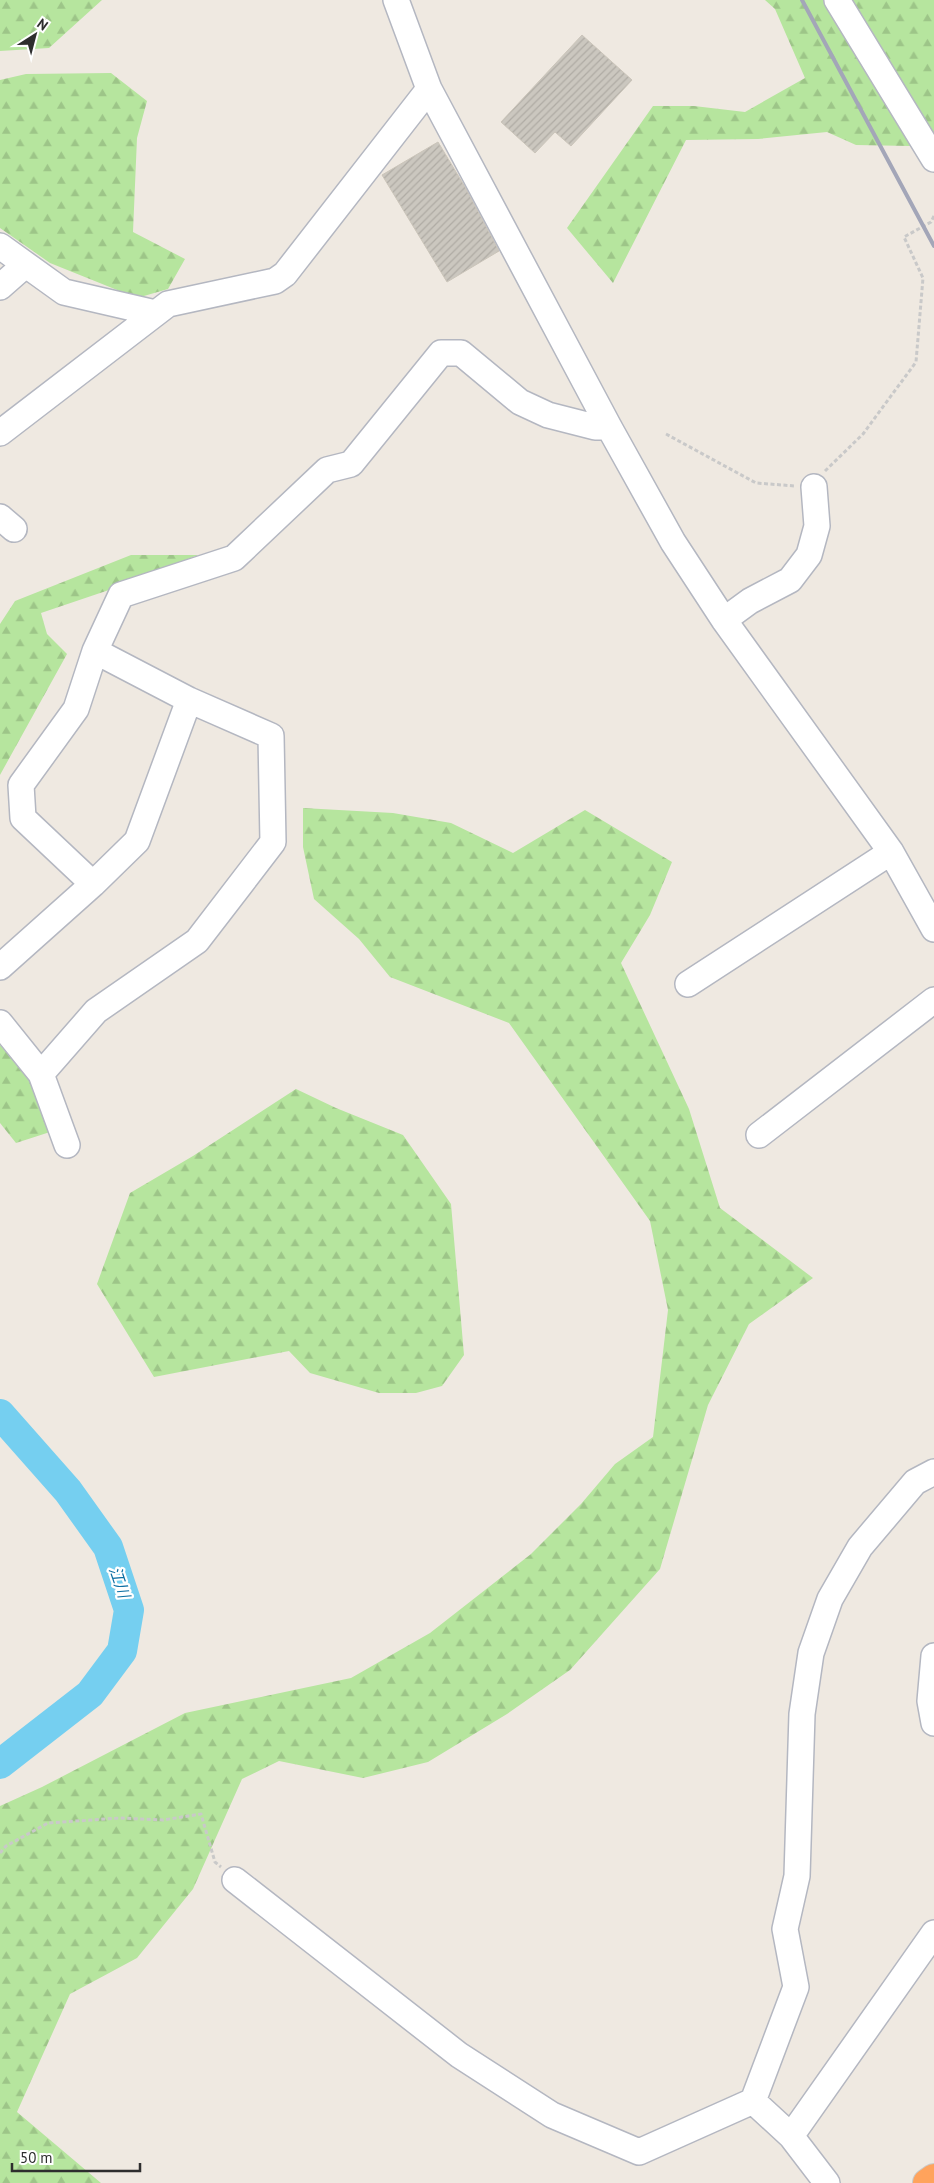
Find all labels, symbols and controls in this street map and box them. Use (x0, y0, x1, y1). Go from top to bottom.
north arrow (10, 10, 60, 60)
text: N (34, 14, 52, 34)
water label: 江川 (105, 1564, 135, 1602)
scale bar (12, 2140, 140, 2172)
text: 50 m (20, 2148, 53, 2167)

